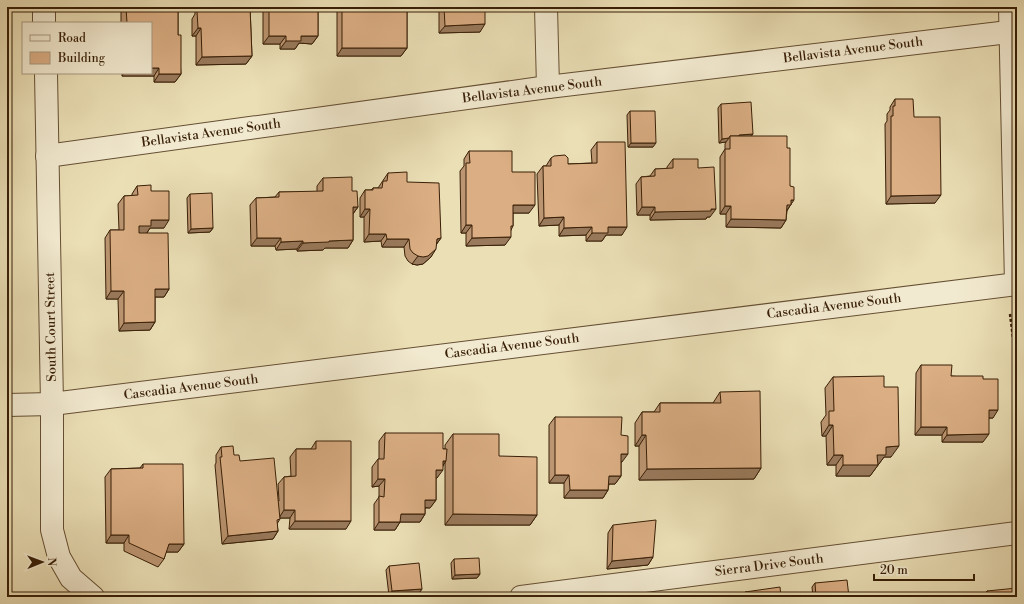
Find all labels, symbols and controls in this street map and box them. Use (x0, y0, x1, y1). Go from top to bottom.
legend (22, 22, 152, 74)
text: Road (58, 31, 86, 46)
street label: Bellavista Avenue South (781, 33, 924, 67)
text: Building (57, 51, 106, 66)
street label: Bellavista Avenue South (460, 73, 603, 107)
street label: Bellavista Avenue South (139, 115, 282, 151)
street label: South Court Street (42, 272, 60, 382)
street label: Cascadia Avenue South (766, 290, 902, 322)
street label: Cascadia Avenue South (444, 330, 580, 362)
street label: Cascadia Avenue South (123, 371, 259, 403)
north arrow (22, 542, 62, 582)
street label: Sierra Drive South (714, 550, 825, 580)
scale bar (874, 556, 974, 582)
text: N (44, 557, 58, 567)
text: 20 m (880, 563, 908, 578)

